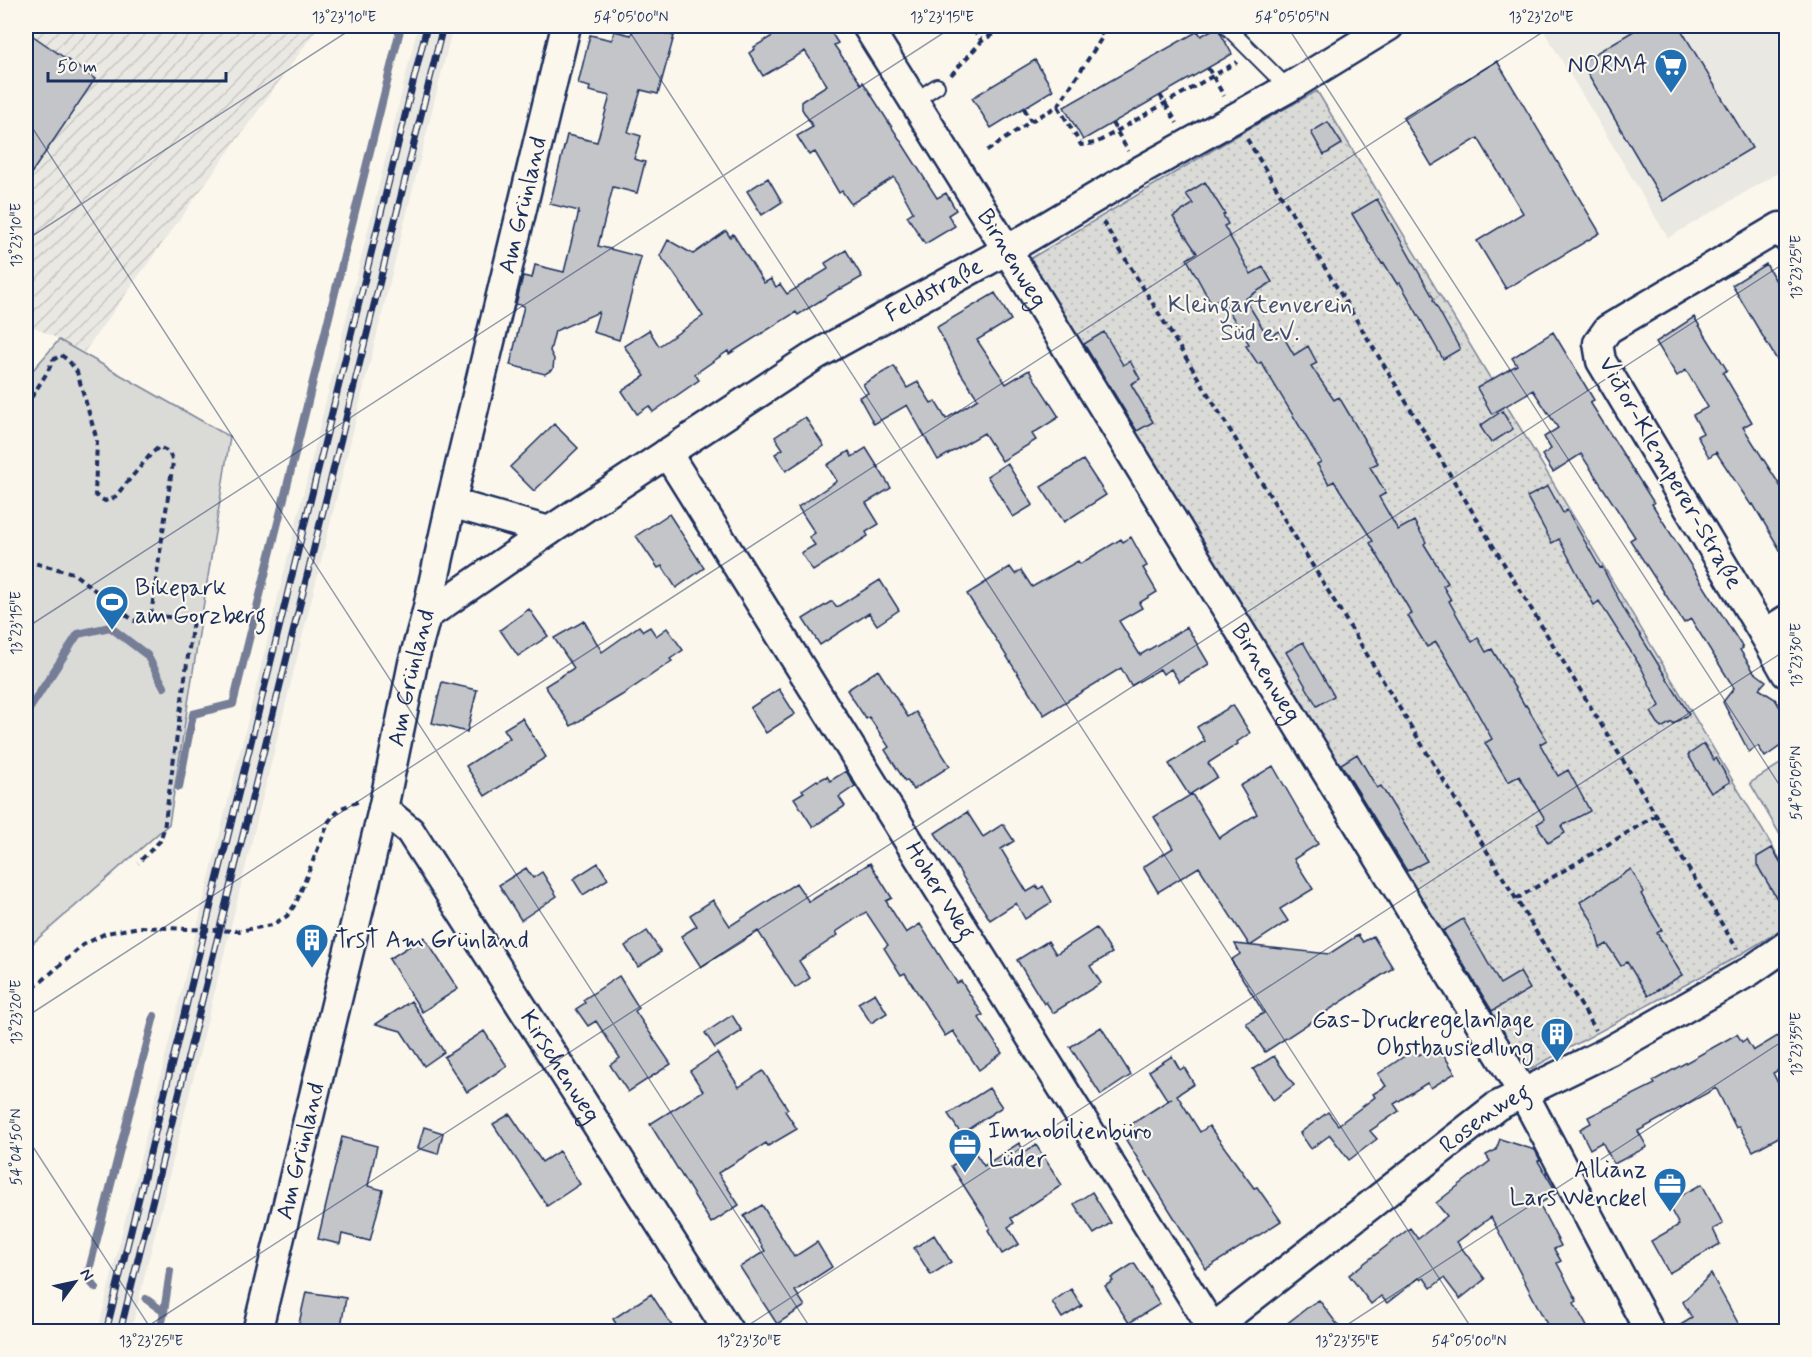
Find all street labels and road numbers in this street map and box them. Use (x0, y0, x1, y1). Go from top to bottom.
street label: Am Grünland (491, 133, 554, 277)
street label: Birnenweg (970, 203, 1054, 315)
street label: Feldstraße (880, 251, 988, 329)
street label: Victor-Klemperer-Straße (1591, 351, 1749, 595)
street label: Am Grünland (381, 607, 442, 749)
street label: Birnenweg (1224, 617, 1308, 729)
street label: Hoher Weg (898, 836, 982, 947)
street label: Kirschenweg (512, 1004, 607, 1130)
street label: Rosenweg (1433, 1077, 1537, 1161)
street label: Am Grünland (269, 1080, 332, 1223)

